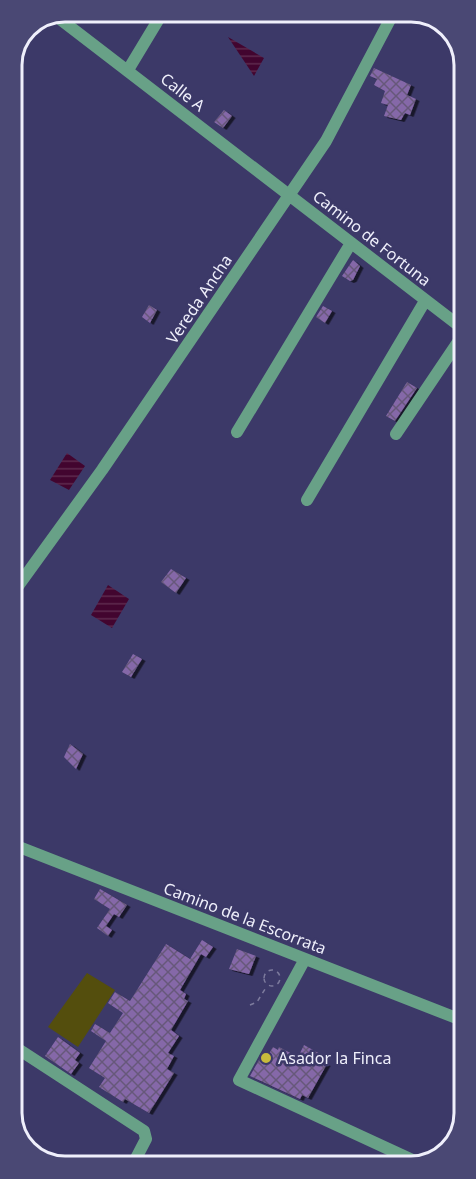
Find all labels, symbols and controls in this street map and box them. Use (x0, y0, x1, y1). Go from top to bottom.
street label: Calle A (156, 68, 210, 117)
street label: Camino de Fortuna (308, 185, 436, 291)
street label: Vereda Ancha (161, 250, 237, 348)
street label: Camino de la Escorrata (160, 877, 330, 959)
place label: Asador la Finca (278, 1047, 391, 1069)
marker: Asador la Finca (259, 1051, 273, 1065)

